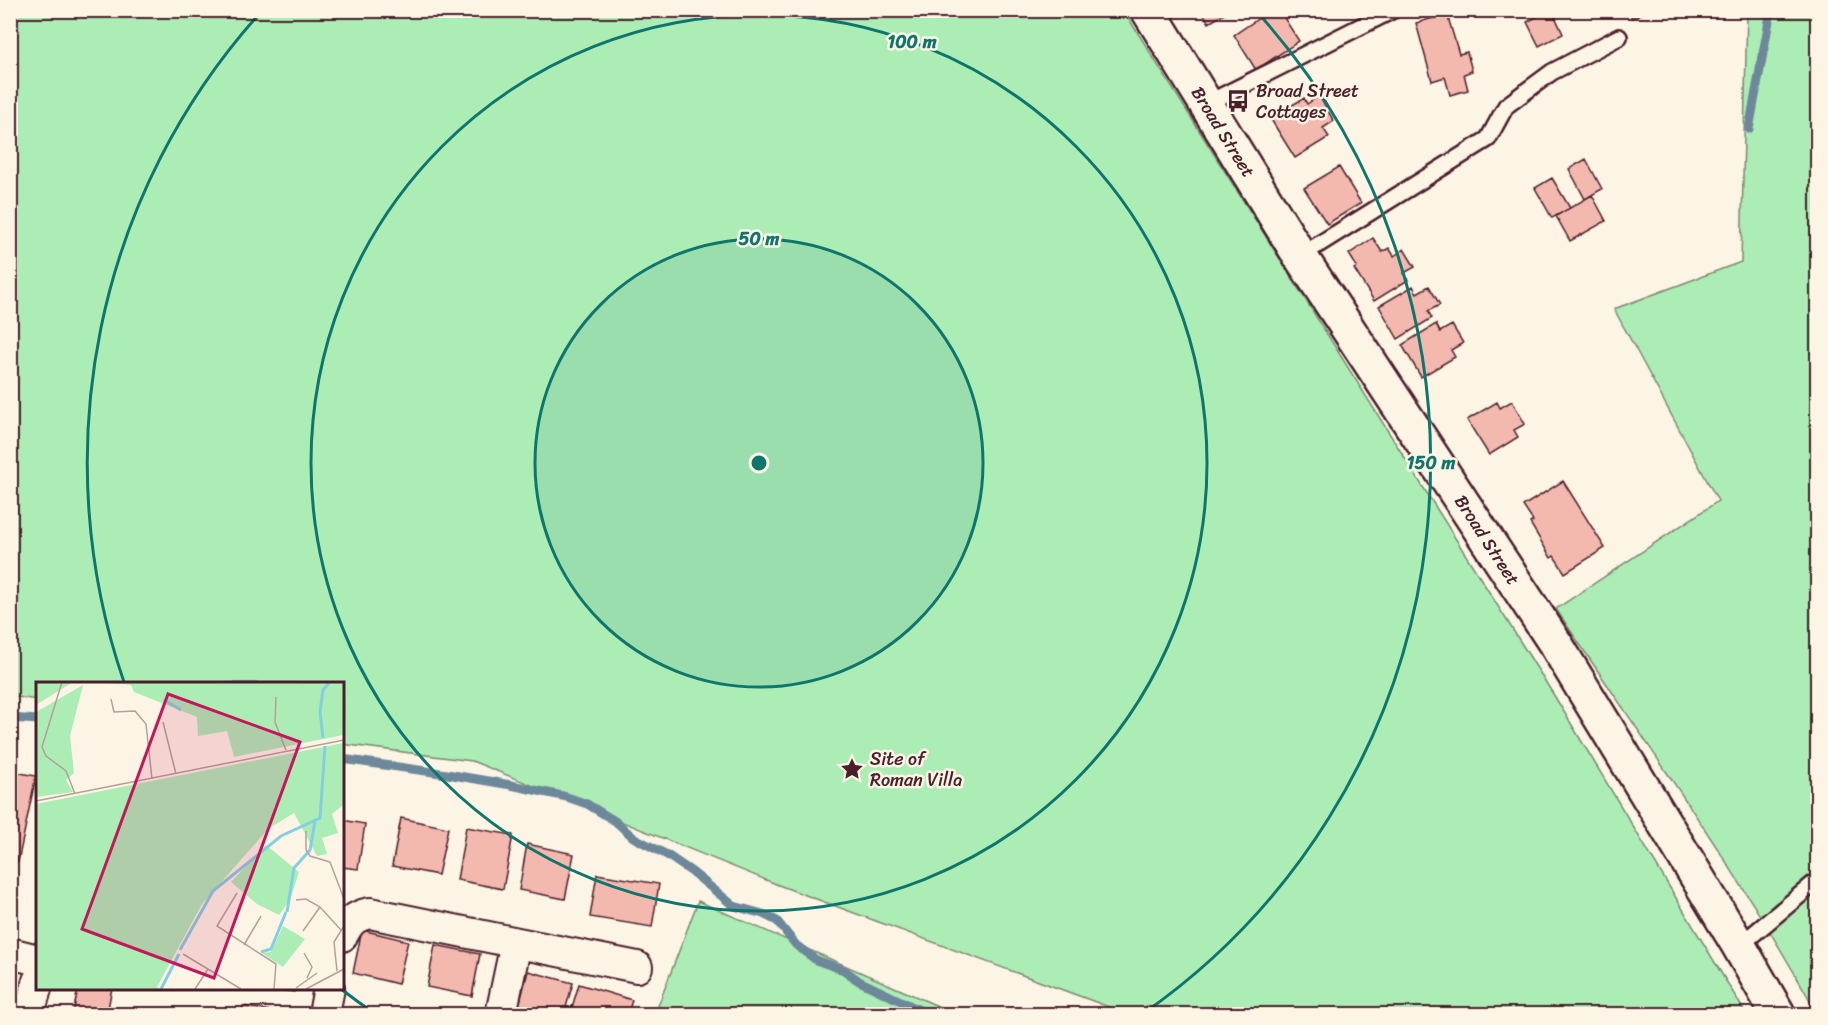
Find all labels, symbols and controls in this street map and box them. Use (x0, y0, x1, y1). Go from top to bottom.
text: 100 m (888, 26, 937, 58)
place label: Broad Street Cottages (1256, 75, 1359, 128)
street label: Broad Street (1182, 80, 1264, 184)
bus stop icon: Broad Street Cottages (1225, 88, 1251, 114)
text: 50 m (739, 223, 780, 255)
text: 150 m (1407, 447, 1455, 479)
centre of rings (749, 453, 769, 473)
street label: Broad Street (1446, 488, 1528, 592)
inset map (36, 682, 344, 989)
place label: Site of Roman Villa (870, 743, 962, 796)
place icon: Site of Roman Villa (839, 756, 865, 782)

